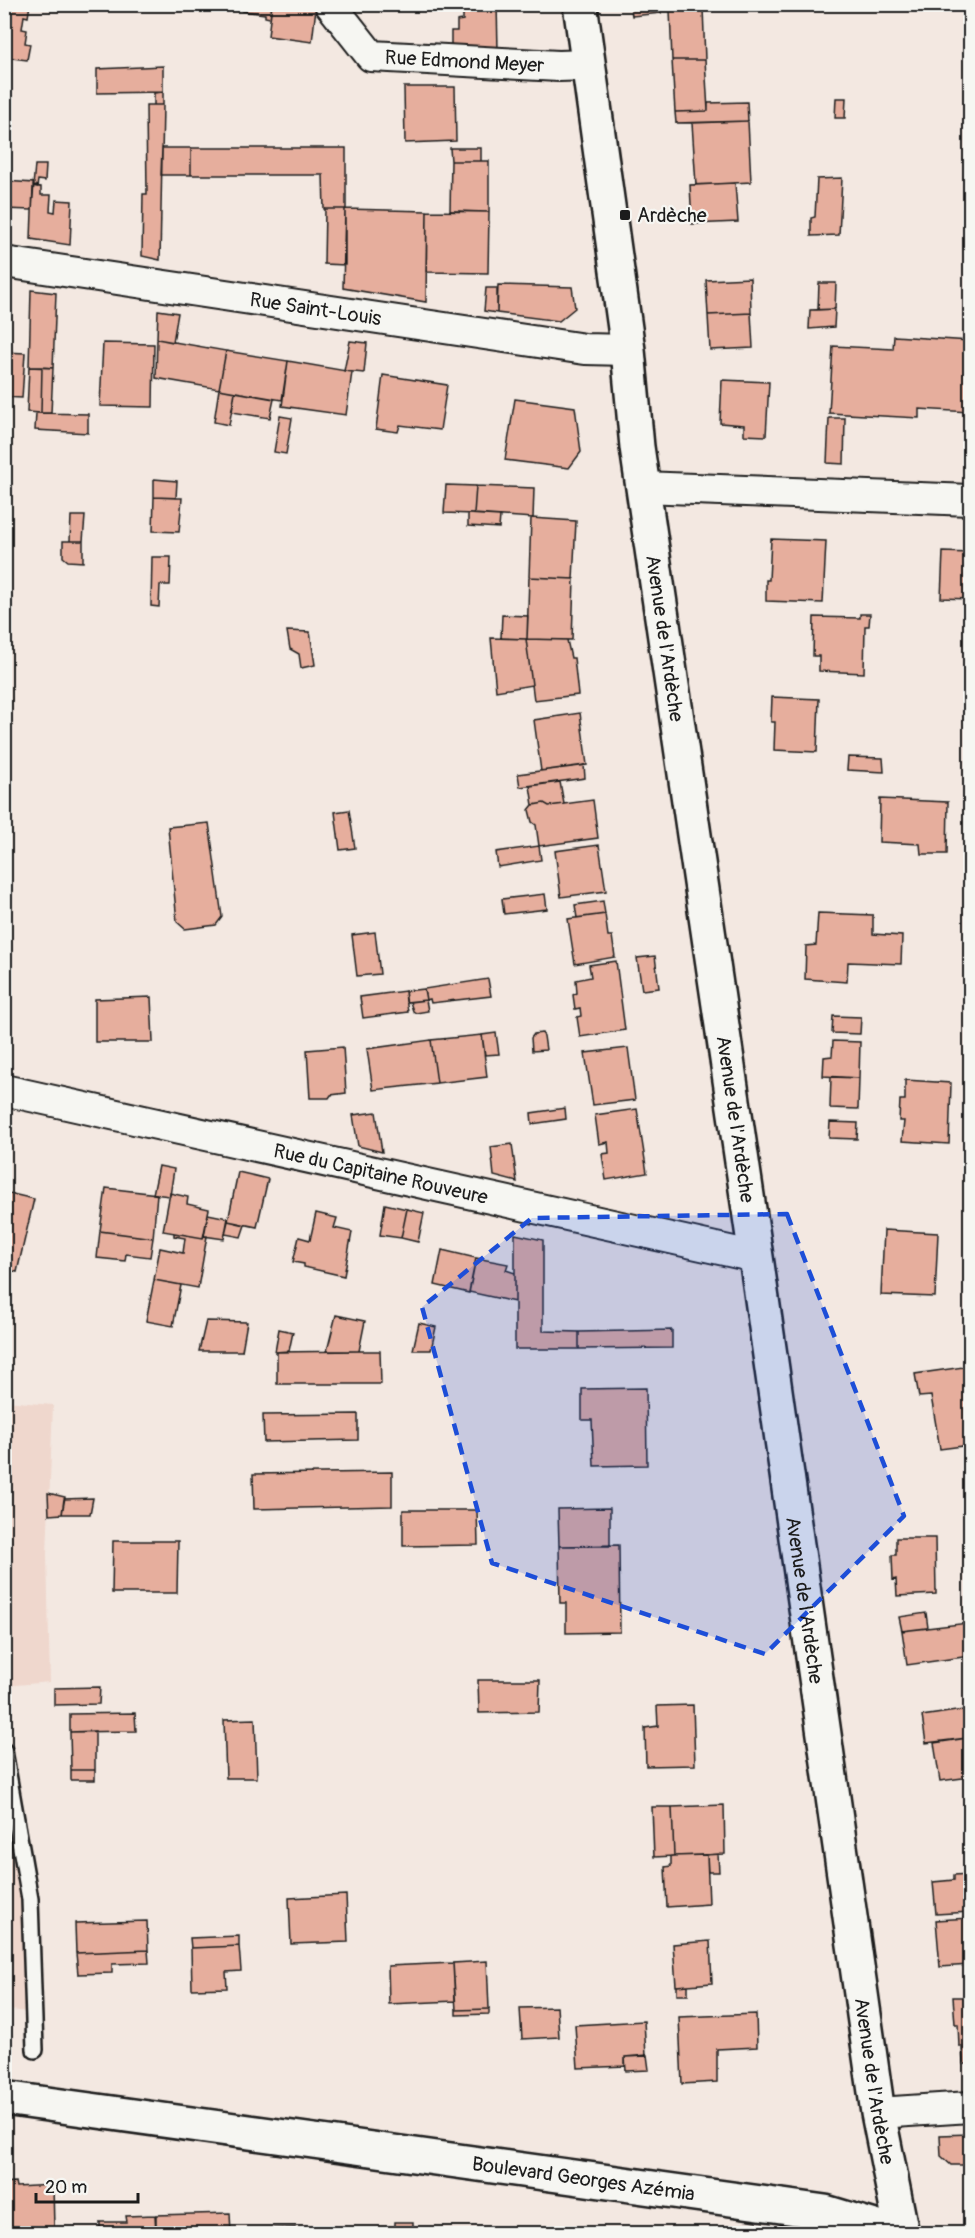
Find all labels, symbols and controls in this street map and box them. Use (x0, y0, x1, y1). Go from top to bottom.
street label: Rue Edmond Meyer (384, 45, 545, 78)
place label: Ardèche (637, 203, 707, 228)
marker: Ardèche (618, 208, 632, 222)
street label: Rue Saint-Louis (248, 287, 383, 331)
street label: Avenue de l'Ardèche (640, 553, 689, 724)
street label: Avenue de l'Ardèche (711, 1034, 760, 1204)
street label: Rue du Capitaine Rouveure (271, 1138, 490, 1210)
street label: Avenue de l'Ardèche (780, 1515, 829, 1685)
street label: Avenue de l'Ardèche (849, 1996, 900, 2167)
street label: Boulevard Georges Azémia (470, 2151, 696, 2207)
scale bar (36, 2166, 138, 2204)
text: 20 m (45, 2176, 87, 2199)

